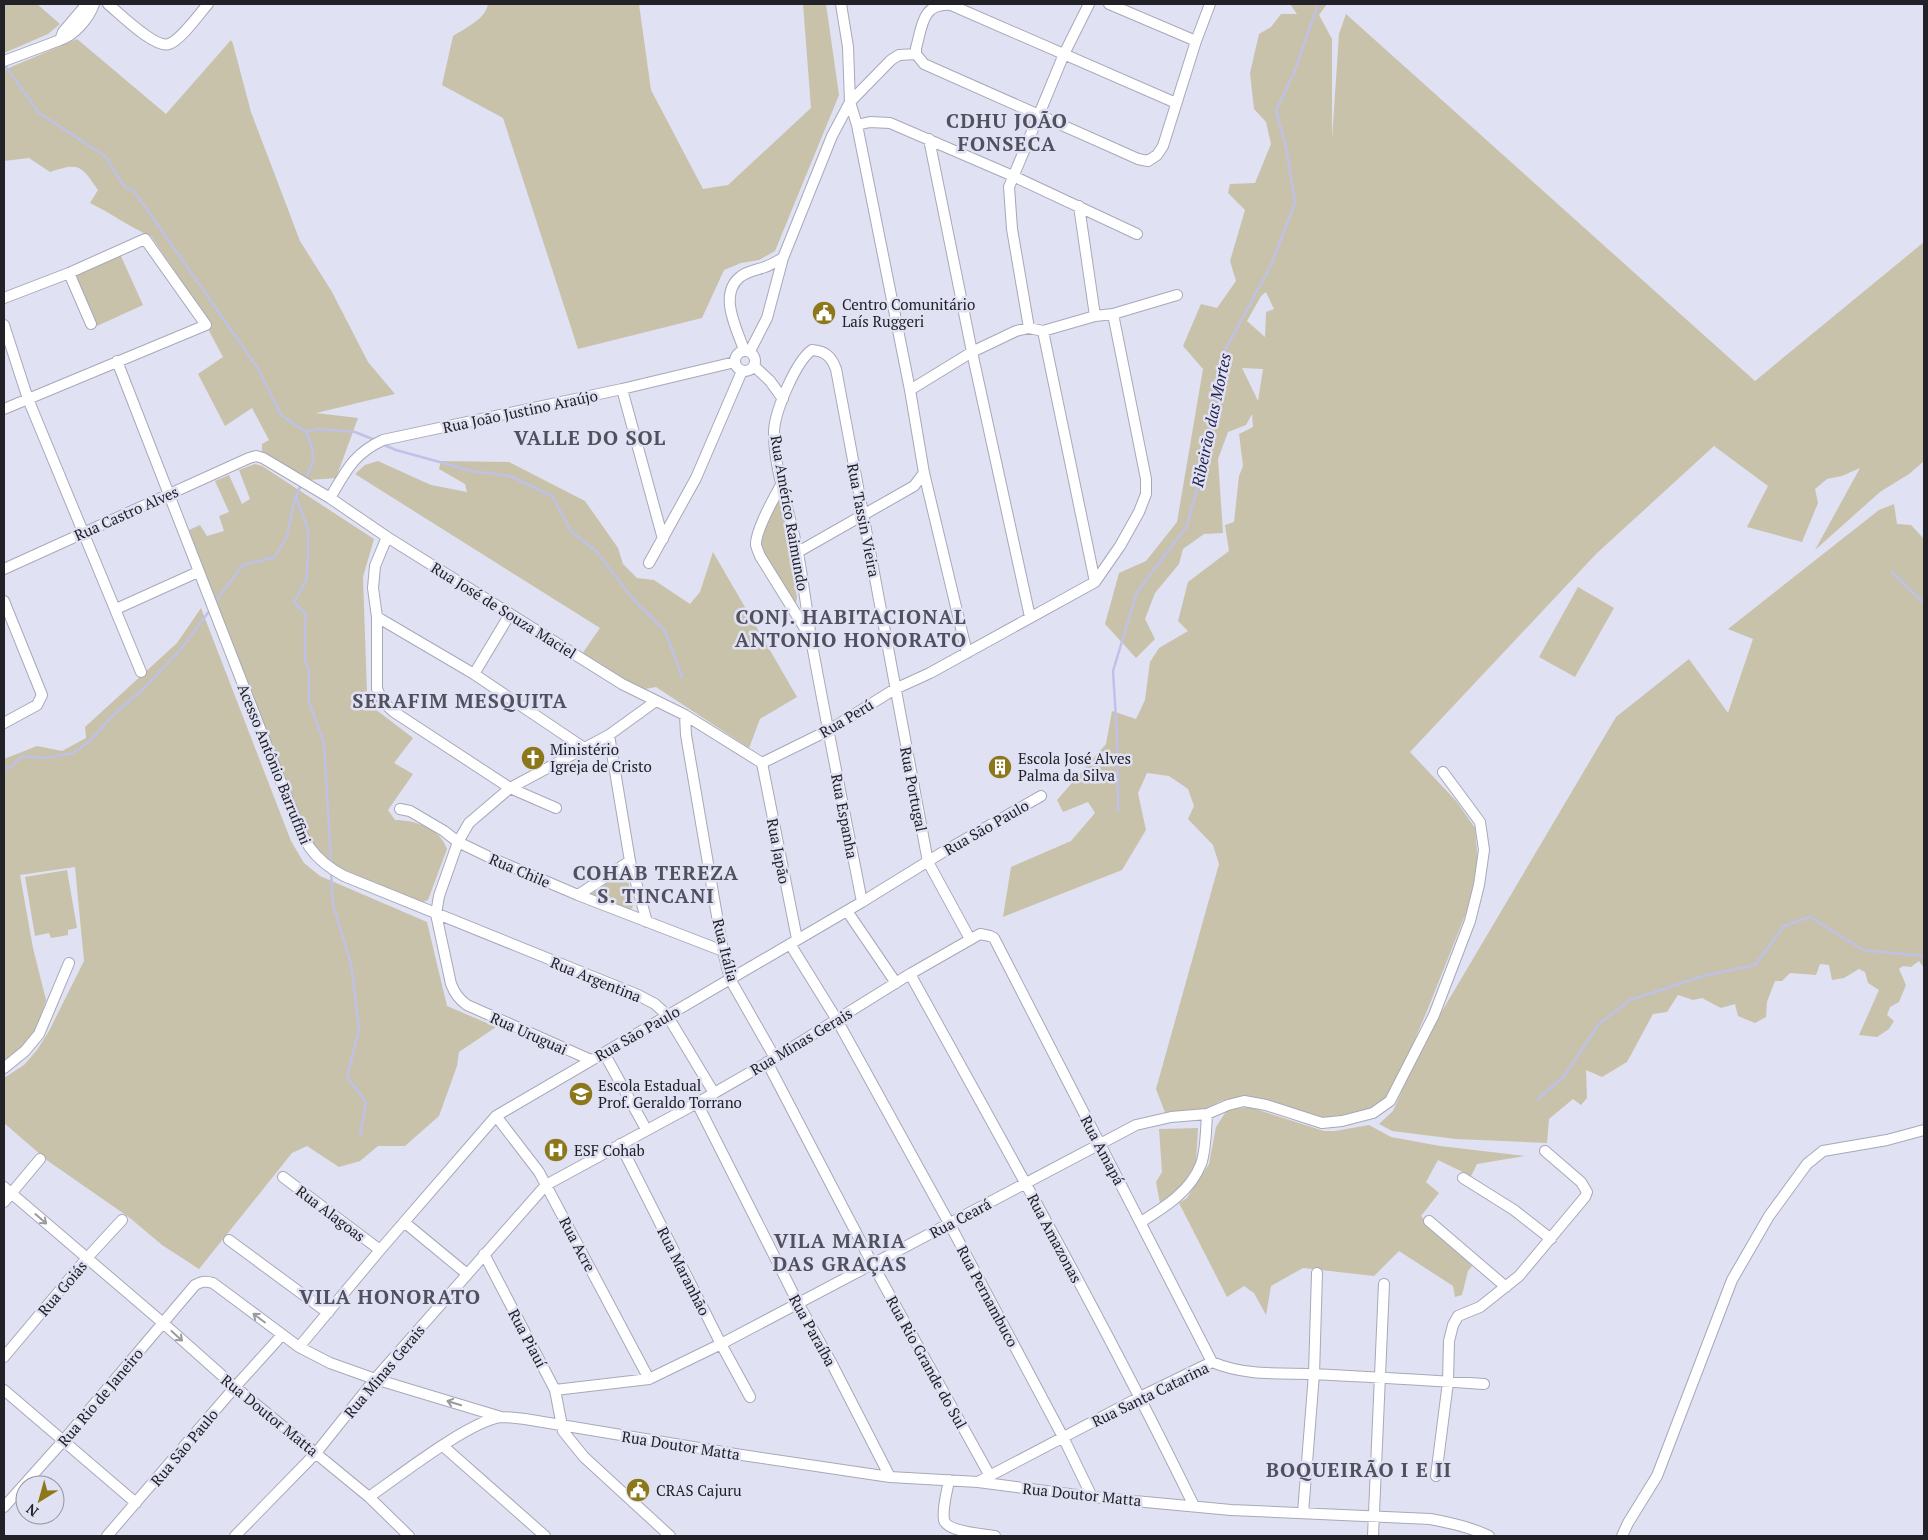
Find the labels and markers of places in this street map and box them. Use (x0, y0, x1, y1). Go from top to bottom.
place label: Centro Comunitário Laís Ruggeri (842, 294, 975, 331)
public building icon: Centro Comunitário Laís Ruggeri (811, 300, 837, 326)
place label: Ministério Igreja de Cristo (550, 739, 652, 776)
church icon: Ministério Igreja de Cristo (520, 745, 546, 771)
place label: Escola José Alves Palma da Silva (1018, 748, 1131, 785)
building icon: Escola José Alves Palma da Silva (987, 754, 1013, 780)
place label: Escola Estadual Prof. Geraldo Torrano (598, 1075, 742, 1112)
school or university icon: Escola Estadual Prof. Geraldo Torrano (568, 1081, 594, 1107)
hospital icon: ESF Cohab (543, 1137, 569, 1163)
place label: ESF Cohab (574, 1140, 645, 1160)
public building icon: CRAS Cajuru (625, 1477, 651, 1503)
place label: CRAS Cajuru (656, 1480, 742, 1500)

